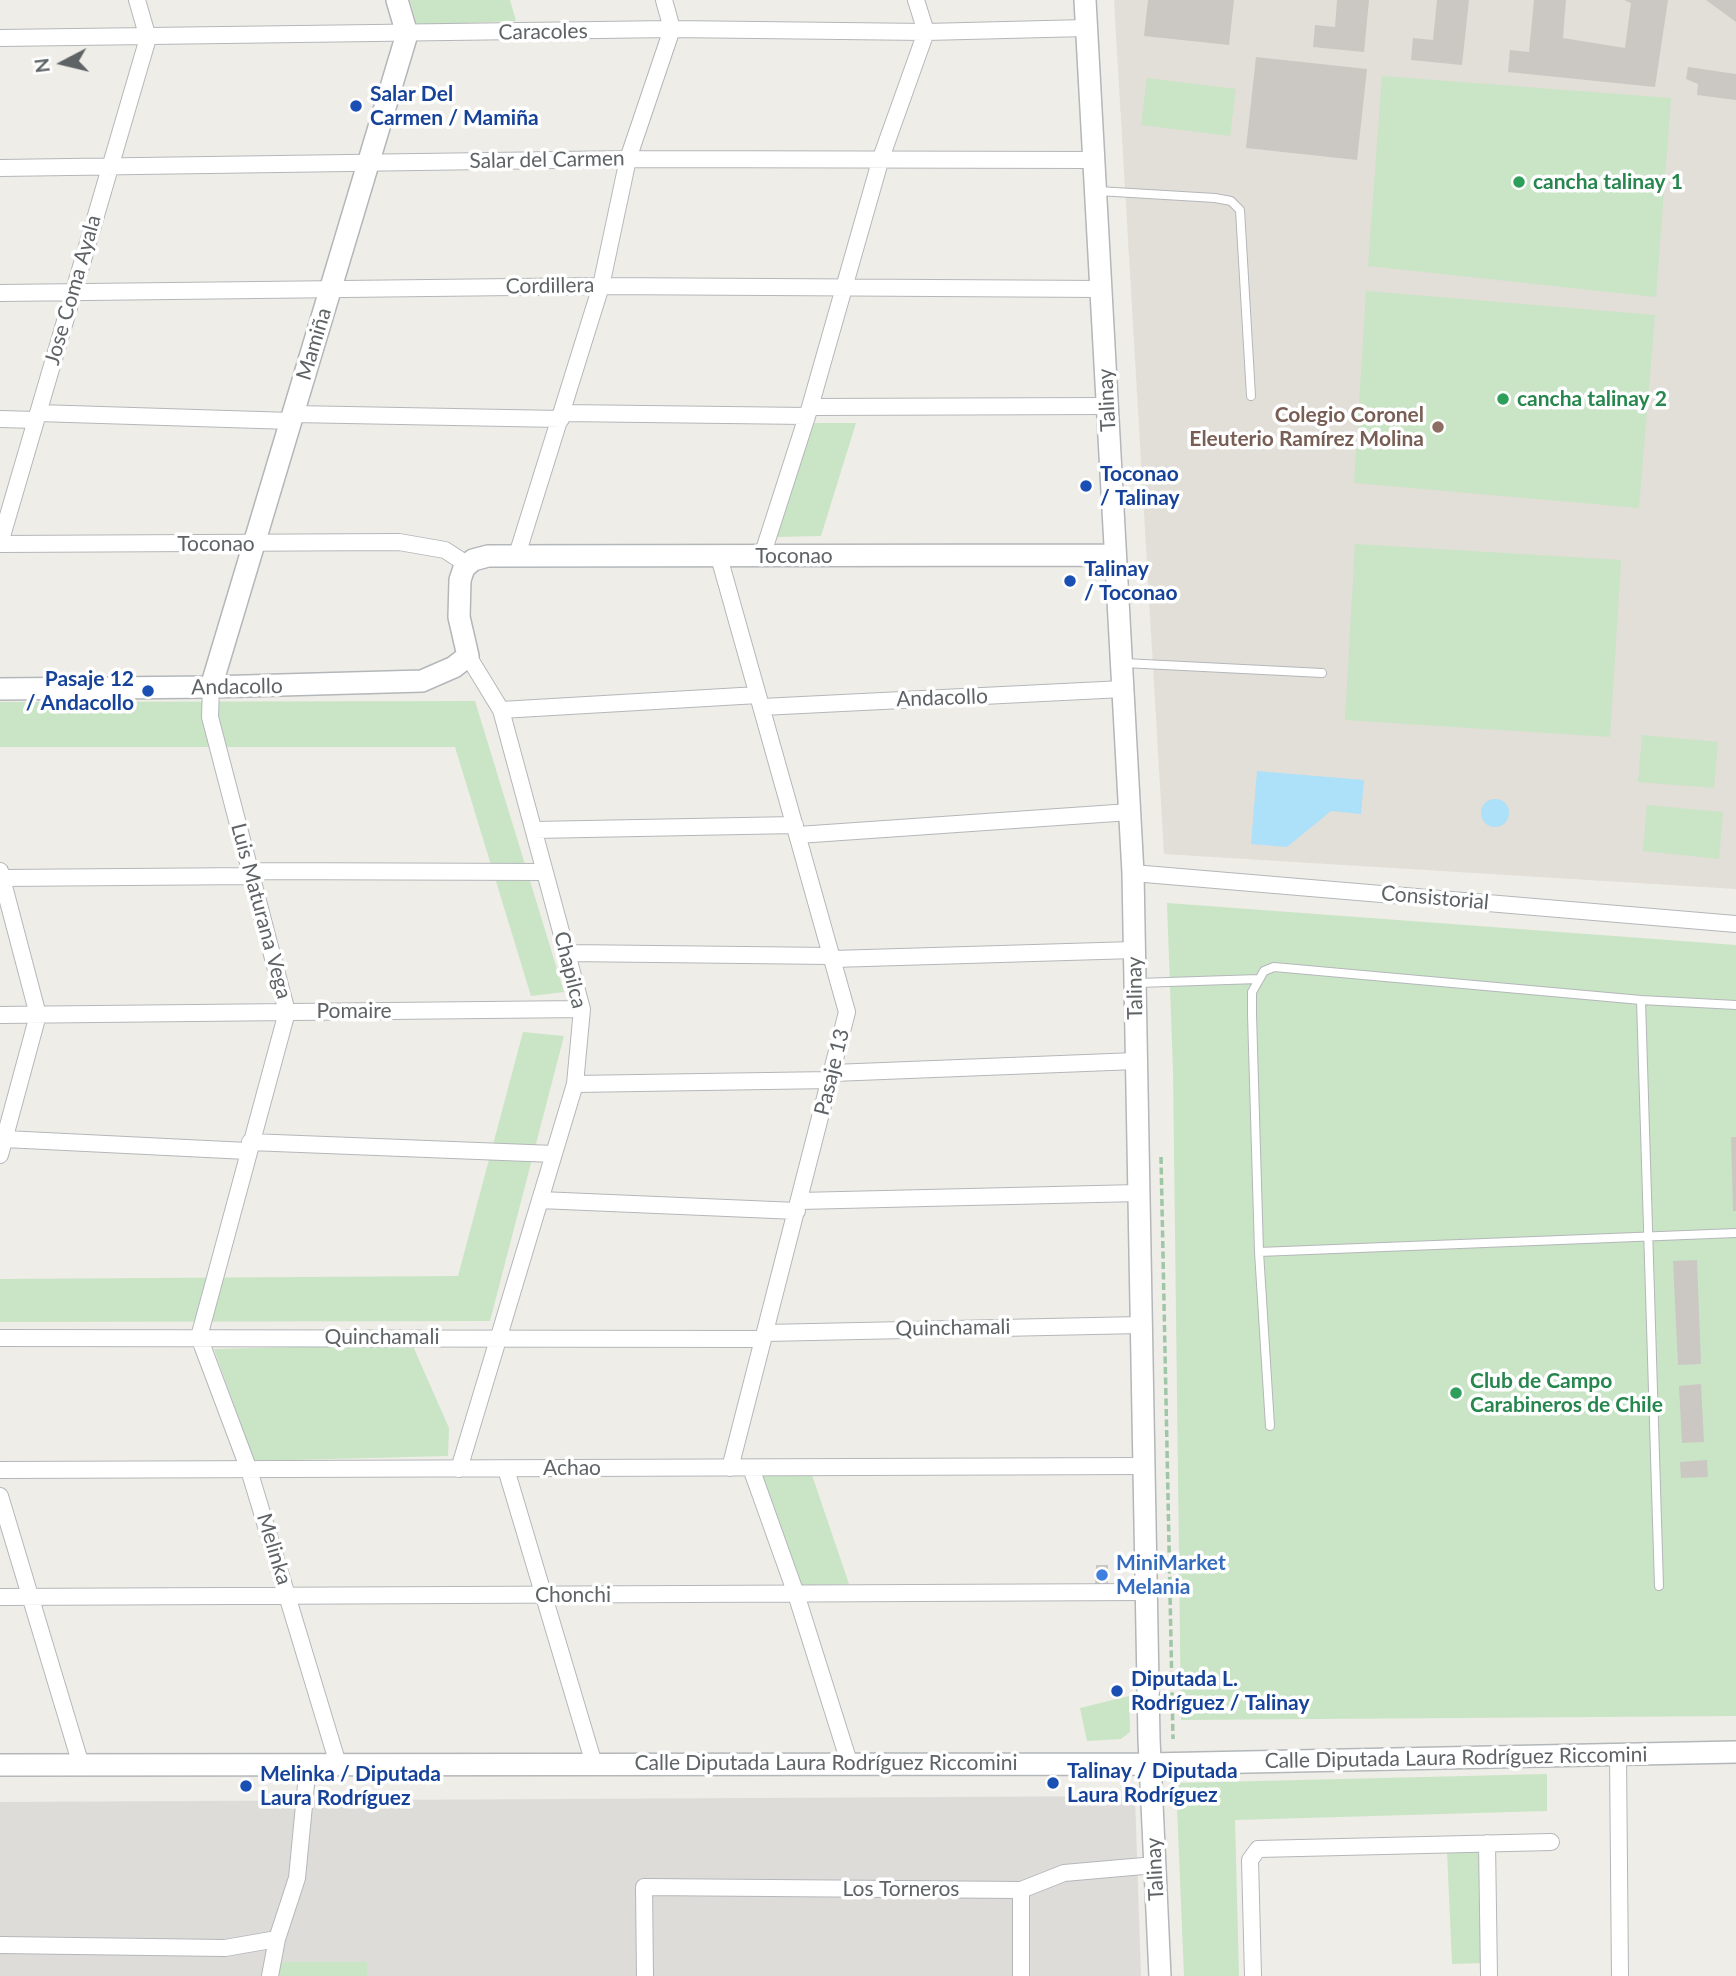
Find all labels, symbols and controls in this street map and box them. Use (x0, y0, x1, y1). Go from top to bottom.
street label: Caracoles (498, 19, 588, 45)
north arrow (28, 28, 98, 98)
text: N (29, 57, 54, 74)
place label: Salar Del Carmen / Mamiña (370, 81, 539, 131)
marker: Salar Del Carmen / Mamiña (348, 98, 364, 114)
street label: Salar del Carmen (469, 146, 625, 174)
place label: cancha talinay 1 (1533, 169, 1683, 195)
marker: cancha talinay 1 (1511, 174, 1527, 190)
street label: Jose Coma Ayala (40, 212, 106, 368)
street label: Cordillera (505, 273, 595, 299)
street label: Mamiña (291, 305, 337, 383)
street label: Talinay (1093, 368, 1121, 432)
place label: cancha talinay 2 (1517, 386, 1667, 412)
marker: cancha talinay 2 (1495, 391, 1511, 407)
place label: Colegio Coronel Eleuterio Ramírez Molina (1189, 402, 1424, 452)
marker: Colegio Coronel Eleuterio Ramírez Molina (1430, 419, 1446, 435)
place label: Toconao / Talinay (1100, 461, 1180, 511)
marker: Toconao / Talinay (1078, 478, 1094, 494)
street label: Toconao (177, 531, 255, 557)
street label: Toconao (755, 543, 833, 569)
place label: Talinay / Toconao (1084, 556, 1178, 606)
marker: Talinay / Toconao (1062, 573, 1078, 589)
place label: Pasaje 12 / Andacollo (26, 666, 134, 716)
street label: Andacollo (191, 674, 283, 700)
marker: Pasaje 12 / Andacollo (140, 683, 156, 699)
street label: Andacollo (896, 684, 988, 712)
street label: Luis Maturana Vega (225, 820, 297, 1002)
street label: Consistorial (1380, 881, 1490, 915)
street label: Chapilca (548, 929, 592, 1011)
street label: Talinay (1122, 956, 1148, 1020)
street label: Pomaire (316, 998, 392, 1024)
street label: Pasaje 13 (809, 1026, 855, 1118)
street label: Quinchamali (895, 1314, 1011, 1342)
street label: Quinchamali (324, 1324, 440, 1350)
place label: Club de Campo Carabineros de Chile (1470, 1368, 1663, 1418)
marker: Club de Campo Carabineros de Chile (1448, 1385, 1464, 1401)
street label: Achao (543, 1455, 601, 1481)
street label: Melinka (251, 1510, 297, 1588)
place label: MiniMarket Melania (1116, 1550, 1226, 1600)
marker: MiniMarket Melania (1094, 1567, 1110, 1583)
street label: Chonchi (535, 1582, 611, 1608)
place label: Diputada L. Rodríguez / Talinay (1131, 1666, 1310, 1716)
marker: Diputada L. Rodríguez / Talinay (1109, 1683, 1125, 1699)
street label: Calle Diputada Laura Rodríguez Riccomini (1264, 1742, 1648, 1774)
street label: Calle Diputada Laura Rodríguez Riccomini (635, 1750, 1017, 1776)
place label: Talinay / Diputada Laura Rodríguez (1067, 1758, 1238, 1808)
place label: Melinka / Diputada Laura Rodríguez (260, 1761, 441, 1811)
marker: Talinay / Diputada Laura Rodríguez (1045, 1775, 1061, 1791)
marker: Melinka / Diputada Laura Rodríguez (238, 1778, 254, 1794)
street label: Talinay (1141, 1837, 1169, 1901)
street label: Los Torneros (843, 1876, 959, 1902)

